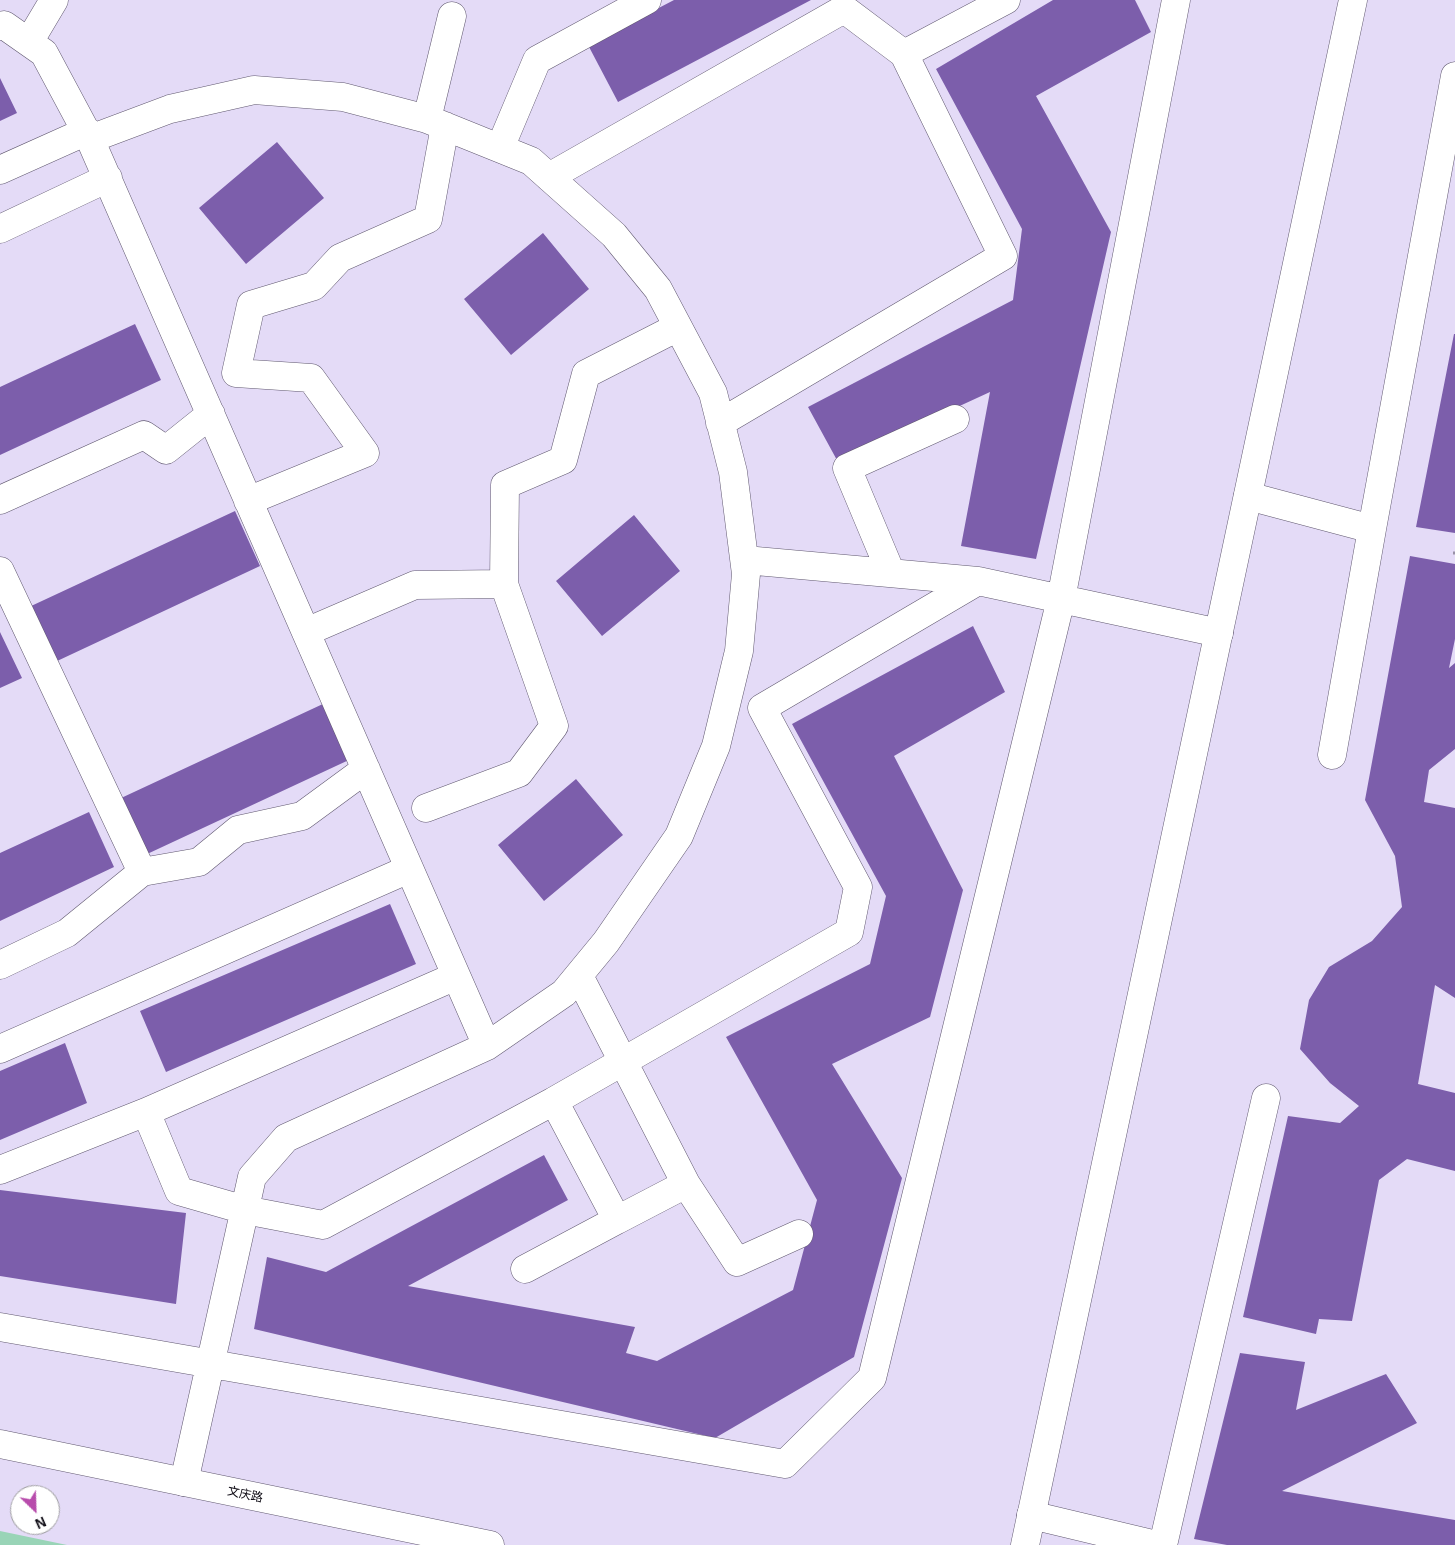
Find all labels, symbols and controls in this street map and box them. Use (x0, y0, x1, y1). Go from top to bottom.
street label: 文庆路 (226, 1484, 264, 1506)
north arrow (10, 1485, 60, 1535)
text: N (33, 1513, 49, 1532)

